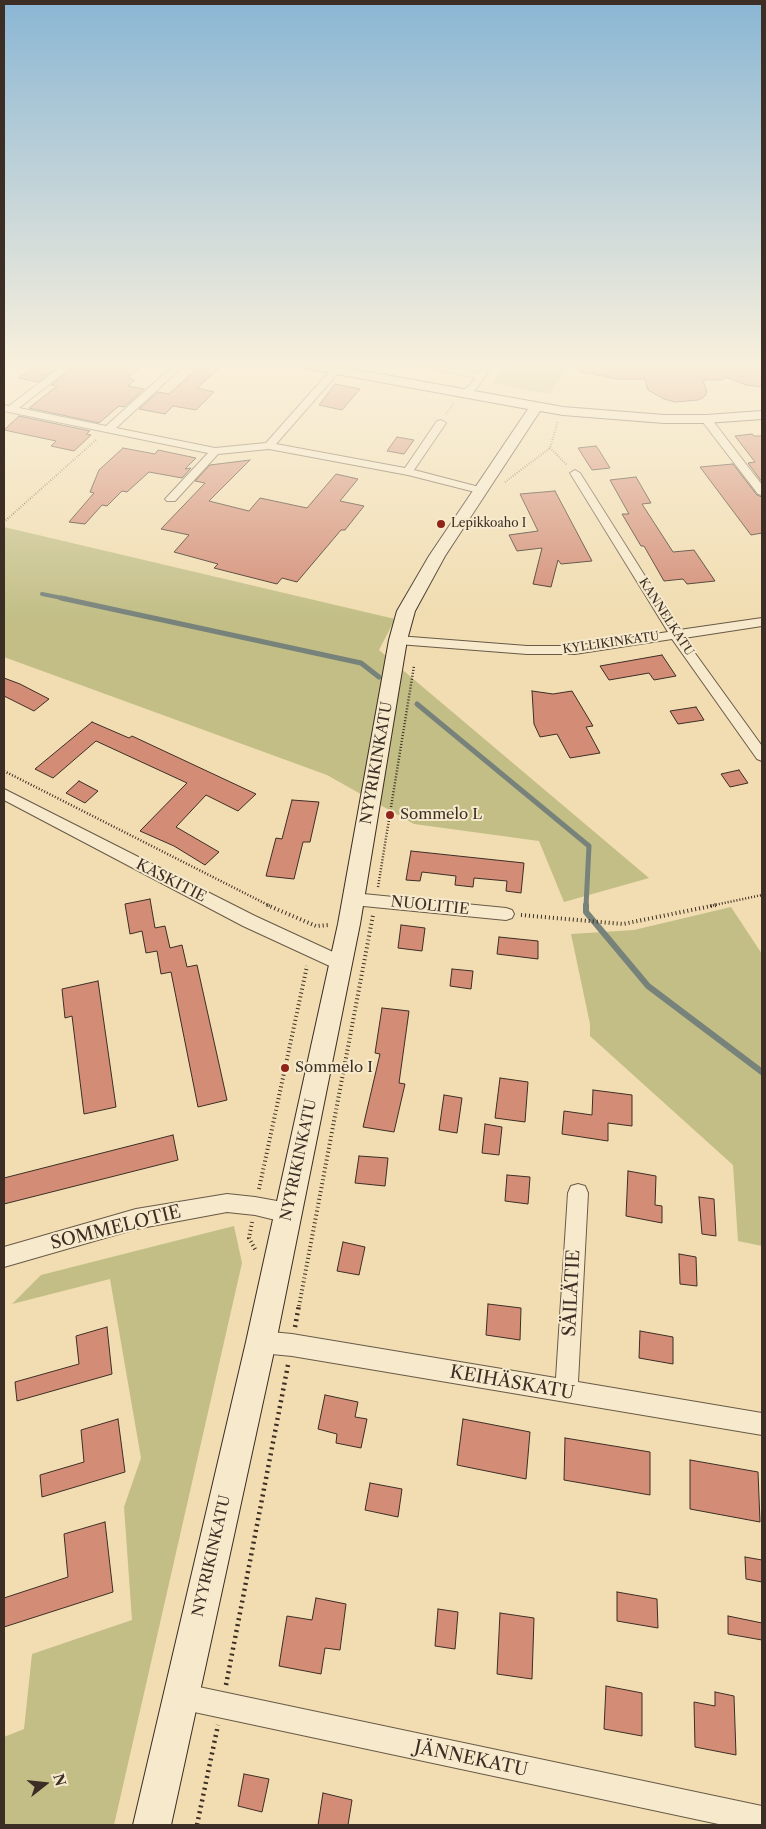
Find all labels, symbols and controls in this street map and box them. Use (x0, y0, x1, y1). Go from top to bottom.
place label: Lepikkoaho I (451, 517, 526, 531)
marker: Lepikkoaho I (435, 518, 447, 530)
street label: KANNELKATU (636, 575, 696, 659)
street label: KYLLIKINKATU (562, 629, 660, 657)
street label: NYYRIKINKATU (357, 700, 397, 826)
place label: Sommelo L (400, 806, 482, 824)
marker: Sommelo L (384, 809, 396, 821)
street label: KASKITIE (133, 856, 209, 906)
street label: NUOLITIE (390, 893, 470, 919)
place label: Sommelo I (295, 1059, 373, 1077)
marker: Sommelo I (279, 1062, 291, 1074)
street label: NYYRIKINKATU (277, 1097, 321, 1223)
street label: SOMMELOTIE (49, 1201, 183, 1255)
street label: SÄILÄTIE (559, 1249, 585, 1337)
street label: KEIHÄSKATU (448, 1361, 576, 1405)
street label: NYYRIKINKATU (189, 1493, 235, 1619)
street label: JÄNNEKATU (412, 1736, 530, 1782)
north arrow (20, 1759, 70, 1809)
text: N (49, 1772, 70, 1788)

